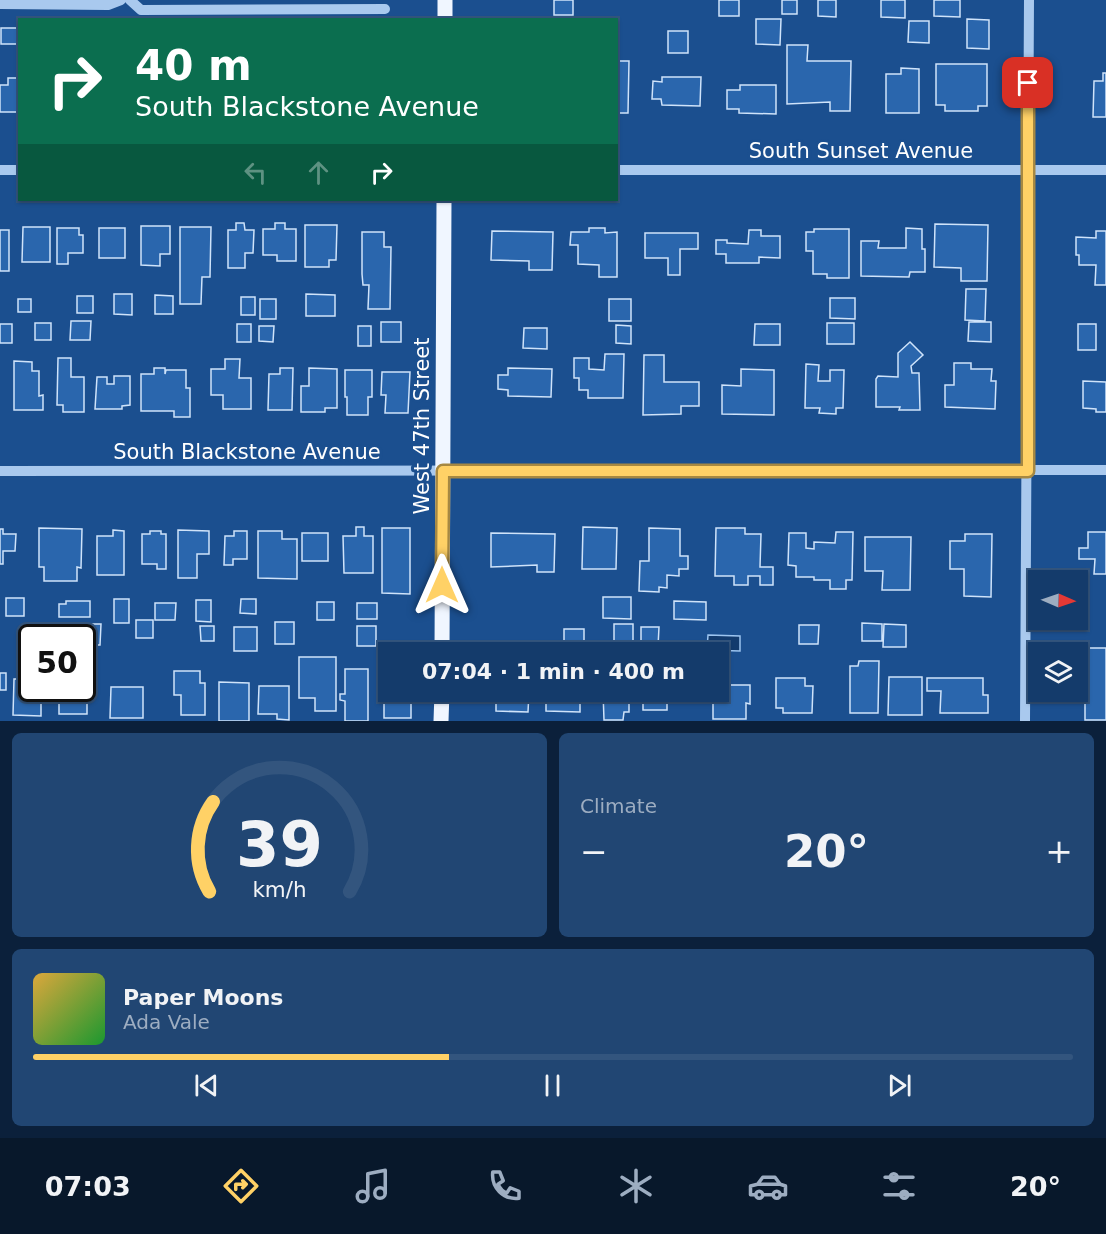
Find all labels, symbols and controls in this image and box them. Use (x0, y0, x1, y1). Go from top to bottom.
text: 40 m (135, 41, 252, 90)
icon: right (36, 42, 114, 120)
pin (1002, 57, 1053, 108)
icon: arrive (1011, 66, 1044, 99)
text: South Blackstone Avenue (135, 91, 479, 122)
street label: South Sunset Avenue (749, 139, 973, 163)
icon: left (239, 156, 272, 189)
icon: ahead (302, 156, 335, 189)
icon: right (365, 156, 398, 189)
street label: West 47th Street (410, 337, 434, 515)
street label: South Blackstone Avenue (113, 440, 381, 464)
position arrow (410, 553, 474, 617)
north arrow (1028, 570, 1088, 630)
map controls (1028, 570, 1088, 702)
speed limit sign: 50 (18, 624, 96, 702)
button: layers (1028, 642, 1088, 702)
text: 07:04 · 1 min · 400 m (422, 659, 685, 684)
text: Climate (580, 794, 657, 818)
text: 39 (236, 808, 323, 881)
text: 20° (784, 825, 869, 878)
text: − (580, 832, 608, 871)
text: + (1045, 832, 1073, 871)
text: km/h (252, 877, 307, 902)
text: Paper Moons (123, 985, 283, 1010)
text: Ada Vale (123, 1010, 210, 1034)
icon: previous (190, 1069, 223, 1102)
icon: pause (536, 1069, 569, 1102)
icon: next (883, 1069, 916, 1102)
icon: directions (220, 1165, 262, 1207)
icon: music (352, 1165, 394, 1207)
icon: phone (484, 1165, 526, 1207)
icon: climate (615, 1165, 657, 1207)
icon: car (747, 1165, 789, 1207)
icon: filters (878, 1165, 920, 1207)
text: 07:03 (45, 1171, 131, 1202)
text: 20° (1010, 1171, 1061, 1202)

